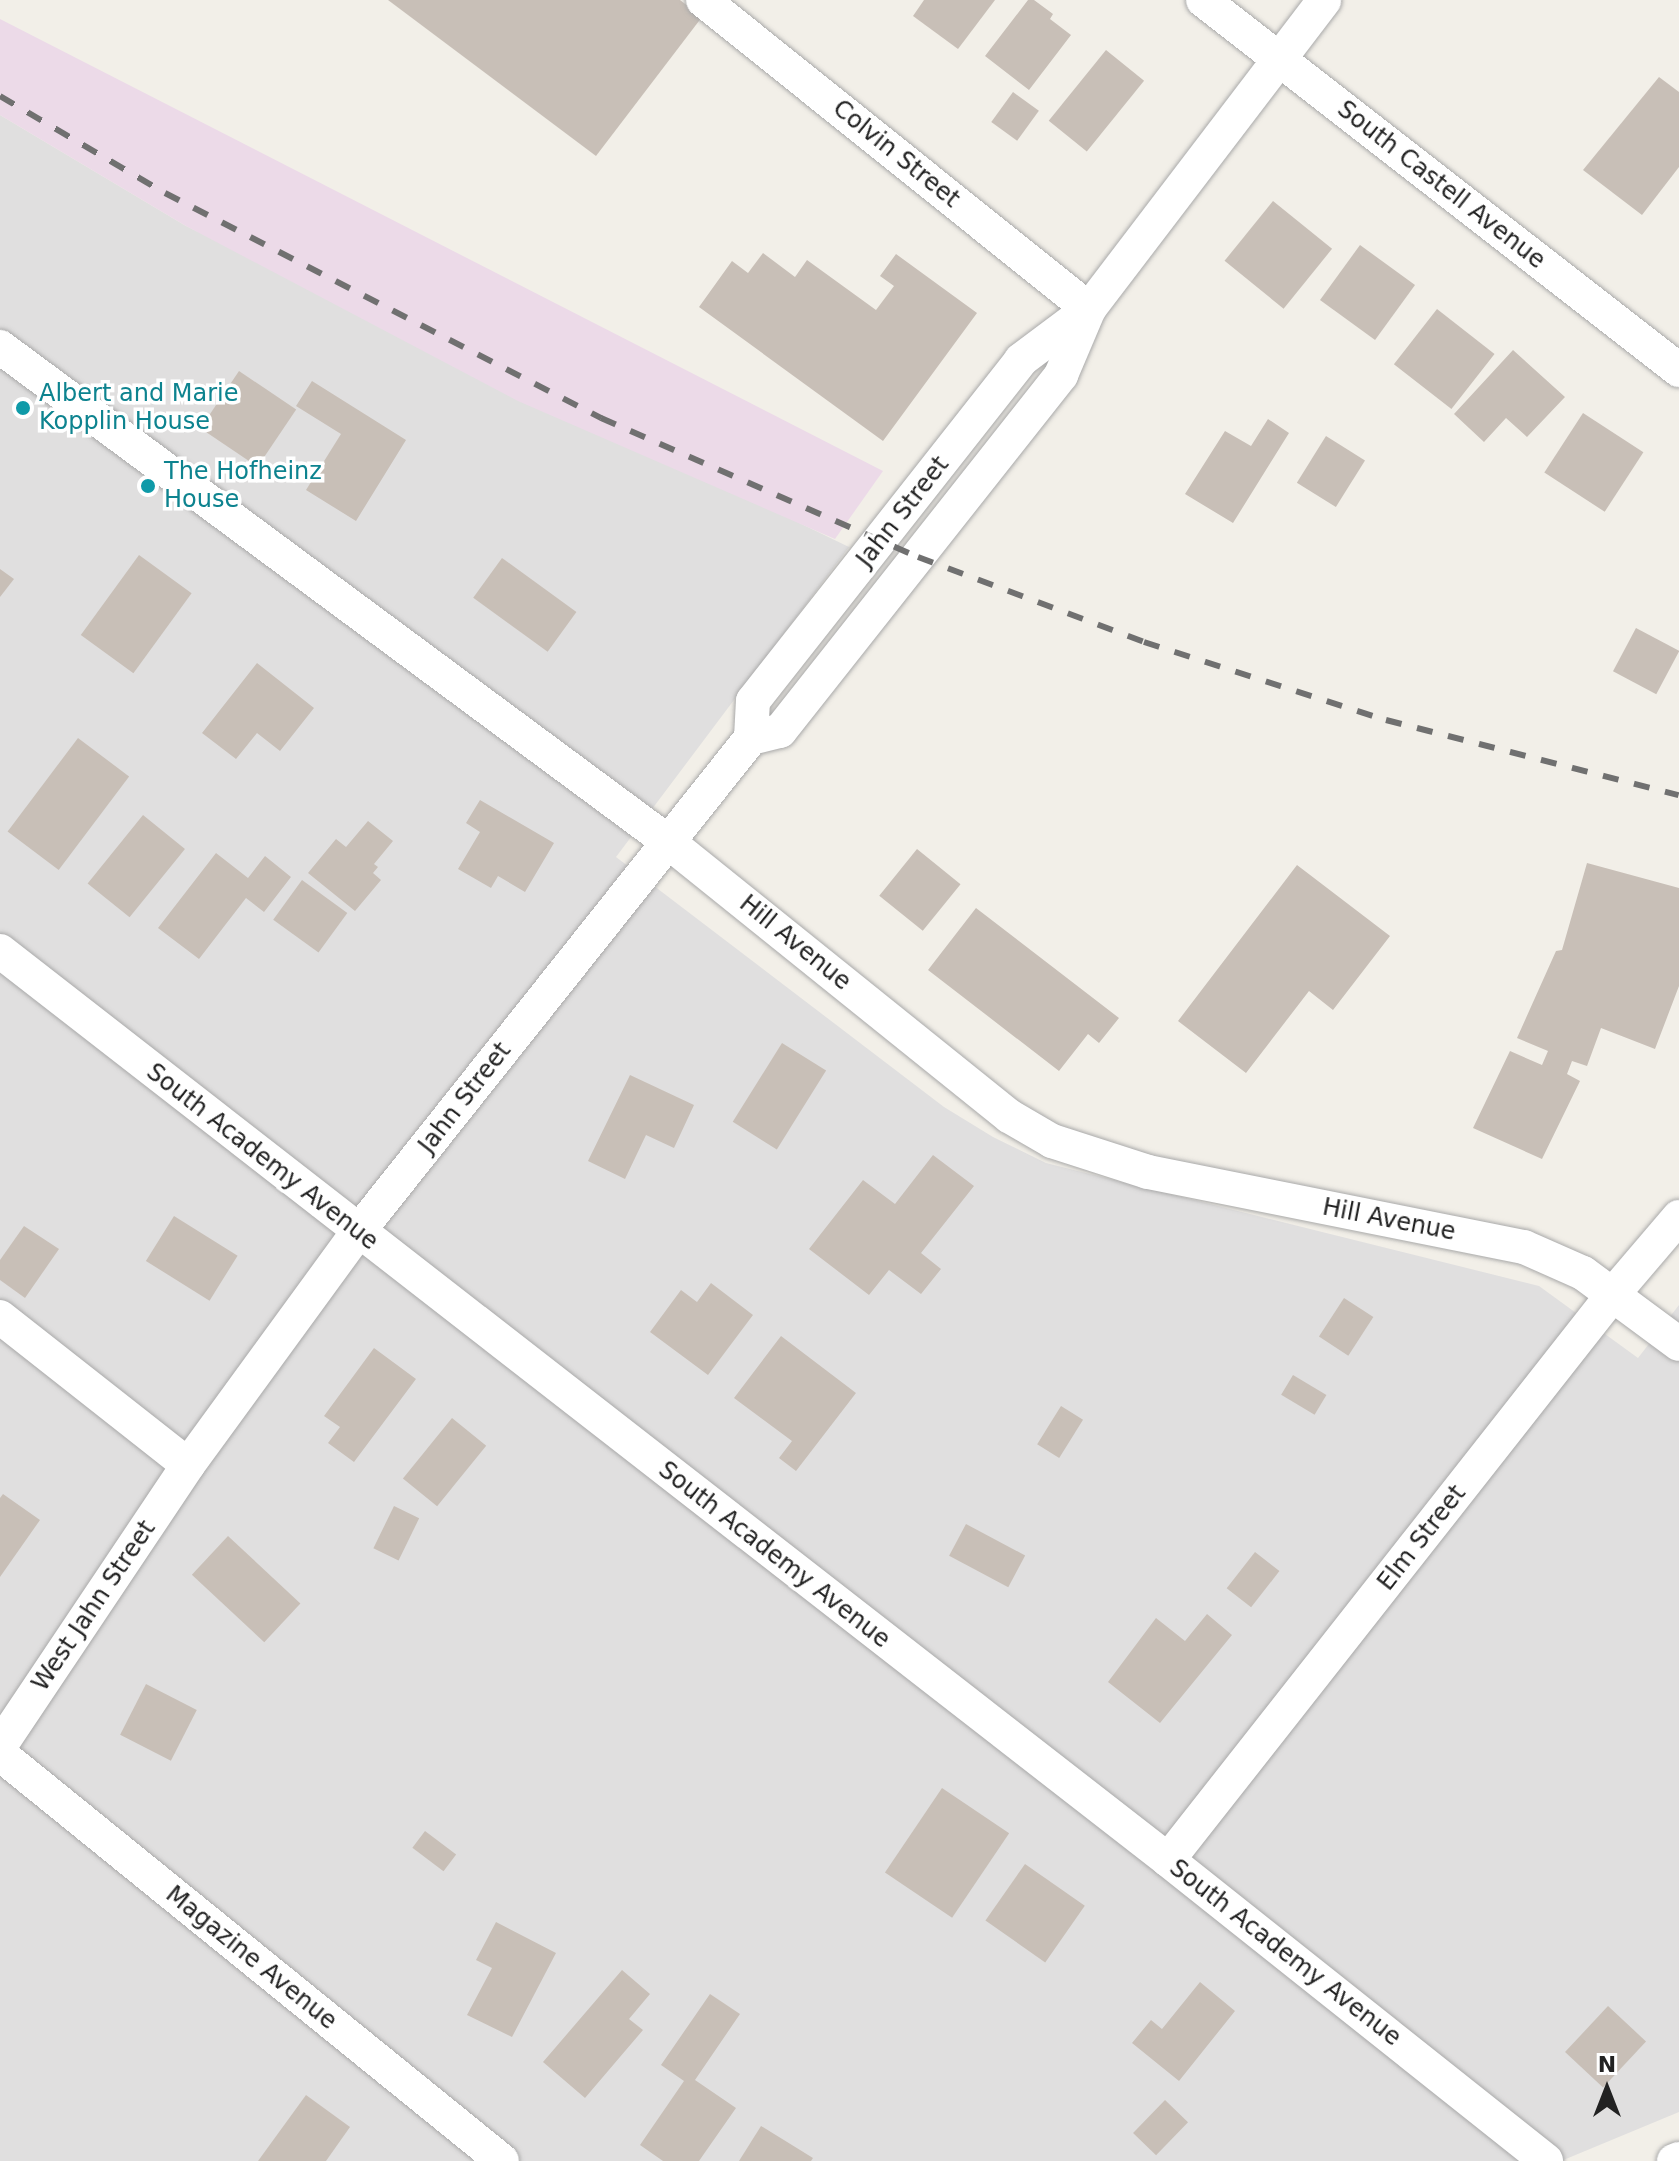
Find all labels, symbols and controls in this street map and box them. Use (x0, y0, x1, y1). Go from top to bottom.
street label: Colvin Street (827, 94, 965, 214)
street label: South Castell Avenue (1331, 95, 1551, 275)
place label: Albert and Marie Kopplin House (39, 380, 238, 436)
marker: Albert and Marie Kopplin House (14, 399, 32, 417)
street label: Jahn Street (851, 451, 955, 573)
place label: The Hofheinz House (164, 458, 322, 514)
marker: The Hofheinz House (139, 477, 157, 495)
street label: Hill Avenue (734, 889, 856, 997)
street label: Jahn Street (413, 1037, 517, 1159)
street label: South Academy Avenue (141, 1058, 383, 1256)
street label: Hill Avenue (1320, 1193, 1458, 1247)
street label: South Academy Avenue (653, 1456, 895, 1654)
street label: Elm Street (1372, 1480, 1472, 1596)
street label: West Jahn Street (26, 1515, 162, 1697)
street label: South Academy Avenue (1164, 1854, 1406, 2052)
street label: Magazine Avenue (160, 1880, 342, 2036)
north arrow (1567, 2049, 1647, 2129)
text: N (1598, 2052, 1616, 2077)

